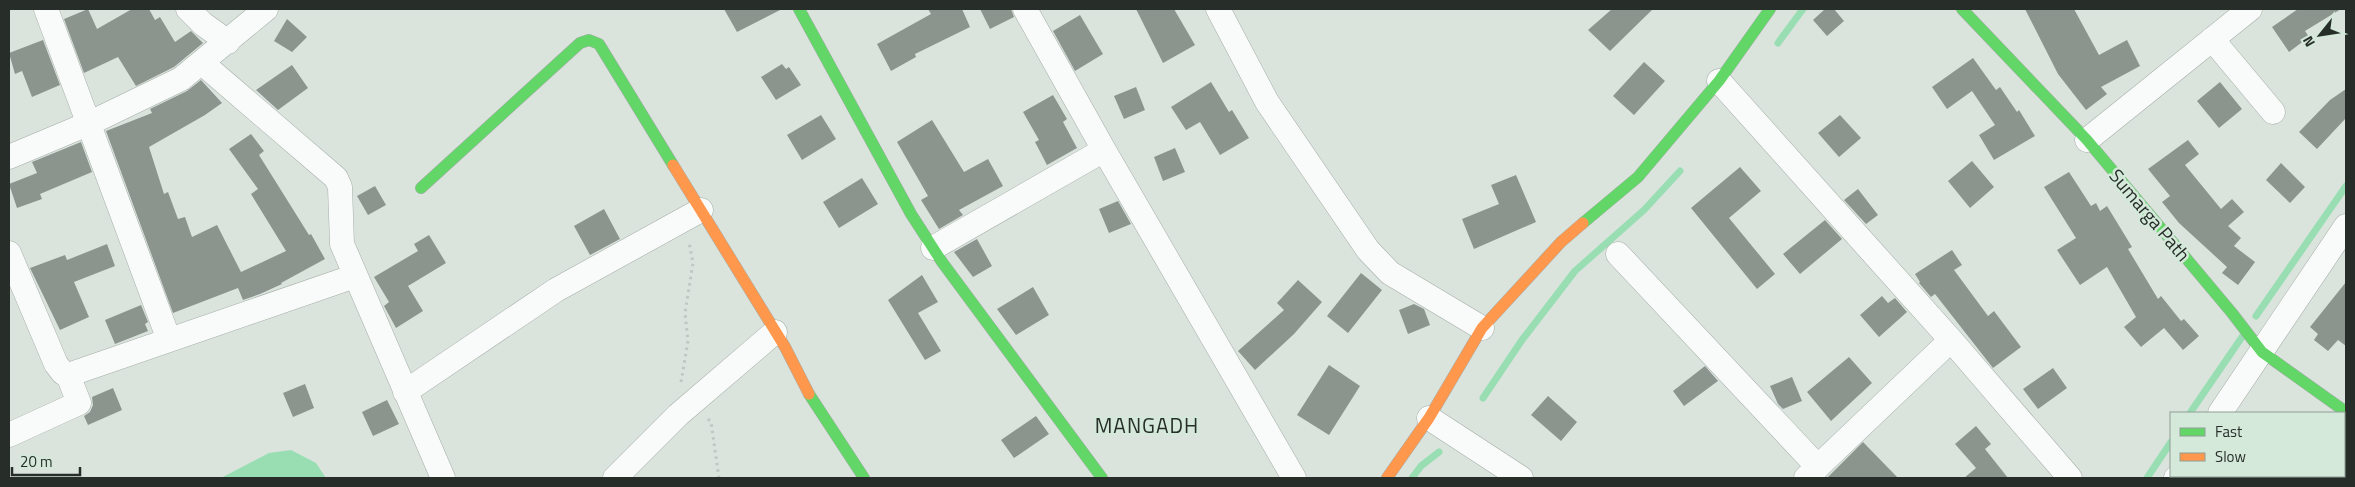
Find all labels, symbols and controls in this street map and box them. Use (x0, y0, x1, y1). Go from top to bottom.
north arrow (2295, 10, 2345, 60)
text: N (2297, 32, 2320, 51)
street label: Sumarga Path (2103, 162, 2198, 267)
district label: MANGADH (1095, 409, 1199, 441)
legend (2170, 412, 2345, 477)
text: Fast (2215, 420, 2243, 443)
scale bar (12, 444, 80, 476)
text: Slow (2215, 445, 2246, 468)
text: 20 m (20, 450, 53, 473)

